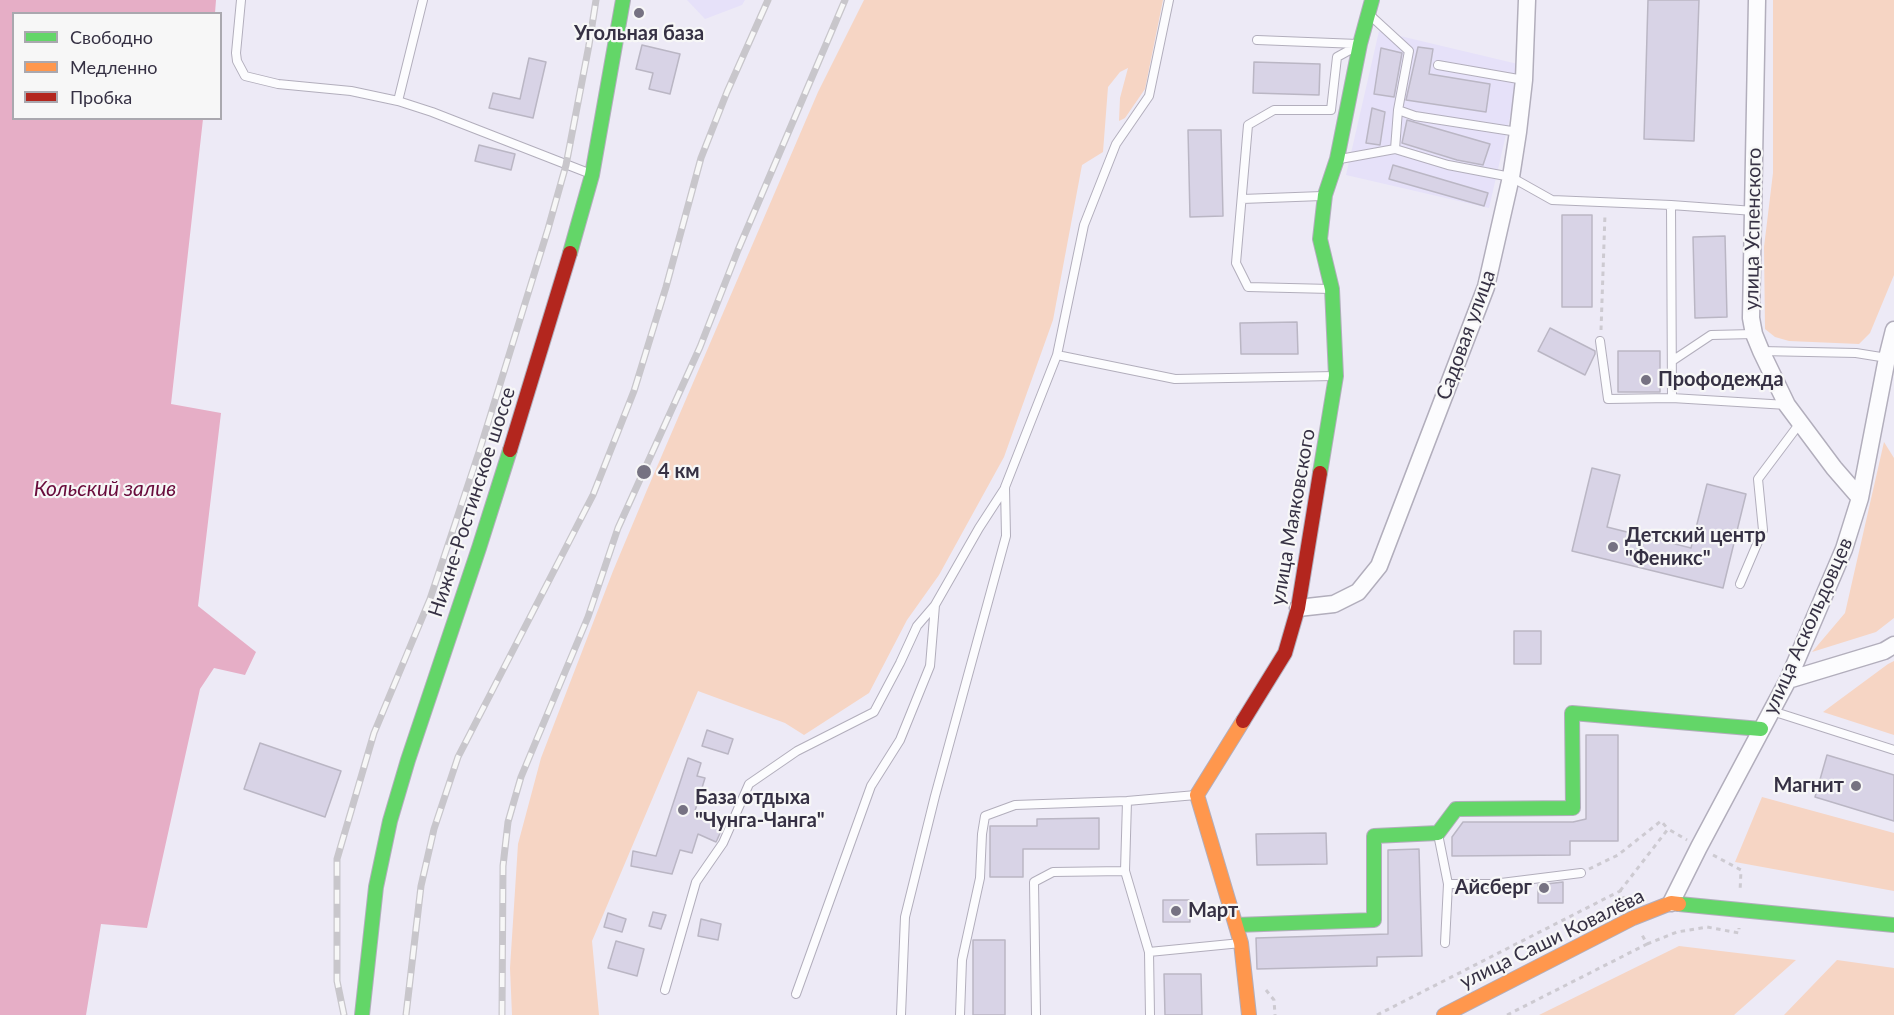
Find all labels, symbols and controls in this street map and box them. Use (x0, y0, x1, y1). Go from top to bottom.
marker: Угольная база (632, 6, 646, 20)
legend (12, 12, 222, 120)
place label: Угольная база (574, 22, 704, 46)
text: Свободно (70, 26, 153, 48)
text: Медленно (70, 56, 158, 78)
text: Пробка (70, 86, 132, 108)
street label: улица Успенского (1740, 147, 1766, 311)
street label: Садовая улица (1431, 267, 1501, 403)
place label: Профодежда (1658, 368, 1784, 392)
marker: Профодежда (1639, 373, 1653, 387)
street label: Нижне-Ростинское шоссе (423, 384, 521, 620)
street label: улица Маяковского (1266, 427, 1320, 607)
place label: 4 км (658, 460, 700, 484)
marker: 4 км (635, 463, 653, 481)
water label: Кольский залив (34, 476, 176, 502)
place label: Детский центр "Феникс" (1625, 524, 1766, 571)
street label: улица Аскольдовцев (1758, 534, 1858, 718)
marker: Детский центр "Феникс" (1606, 540, 1620, 554)
place label: Магнит (1773, 774, 1844, 798)
marker: Магнит (1849, 779, 1863, 793)
place label: База отдыха "Чунга-Чанга" (695, 786, 825, 833)
marker: База отдыха "Чунга-Чанга" (676, 803, 690, 817)
place label: Айсберг (1455, 876, 1532, 900)
marker: Айсберг (1537, 881, 1551, 895)
street label: улица Саши Ковалёва (1456, 884, 1648, 994)
place label: Март (1188, 899, 1238, 923)
marker: Март (1169, 904, 1183, 918)

